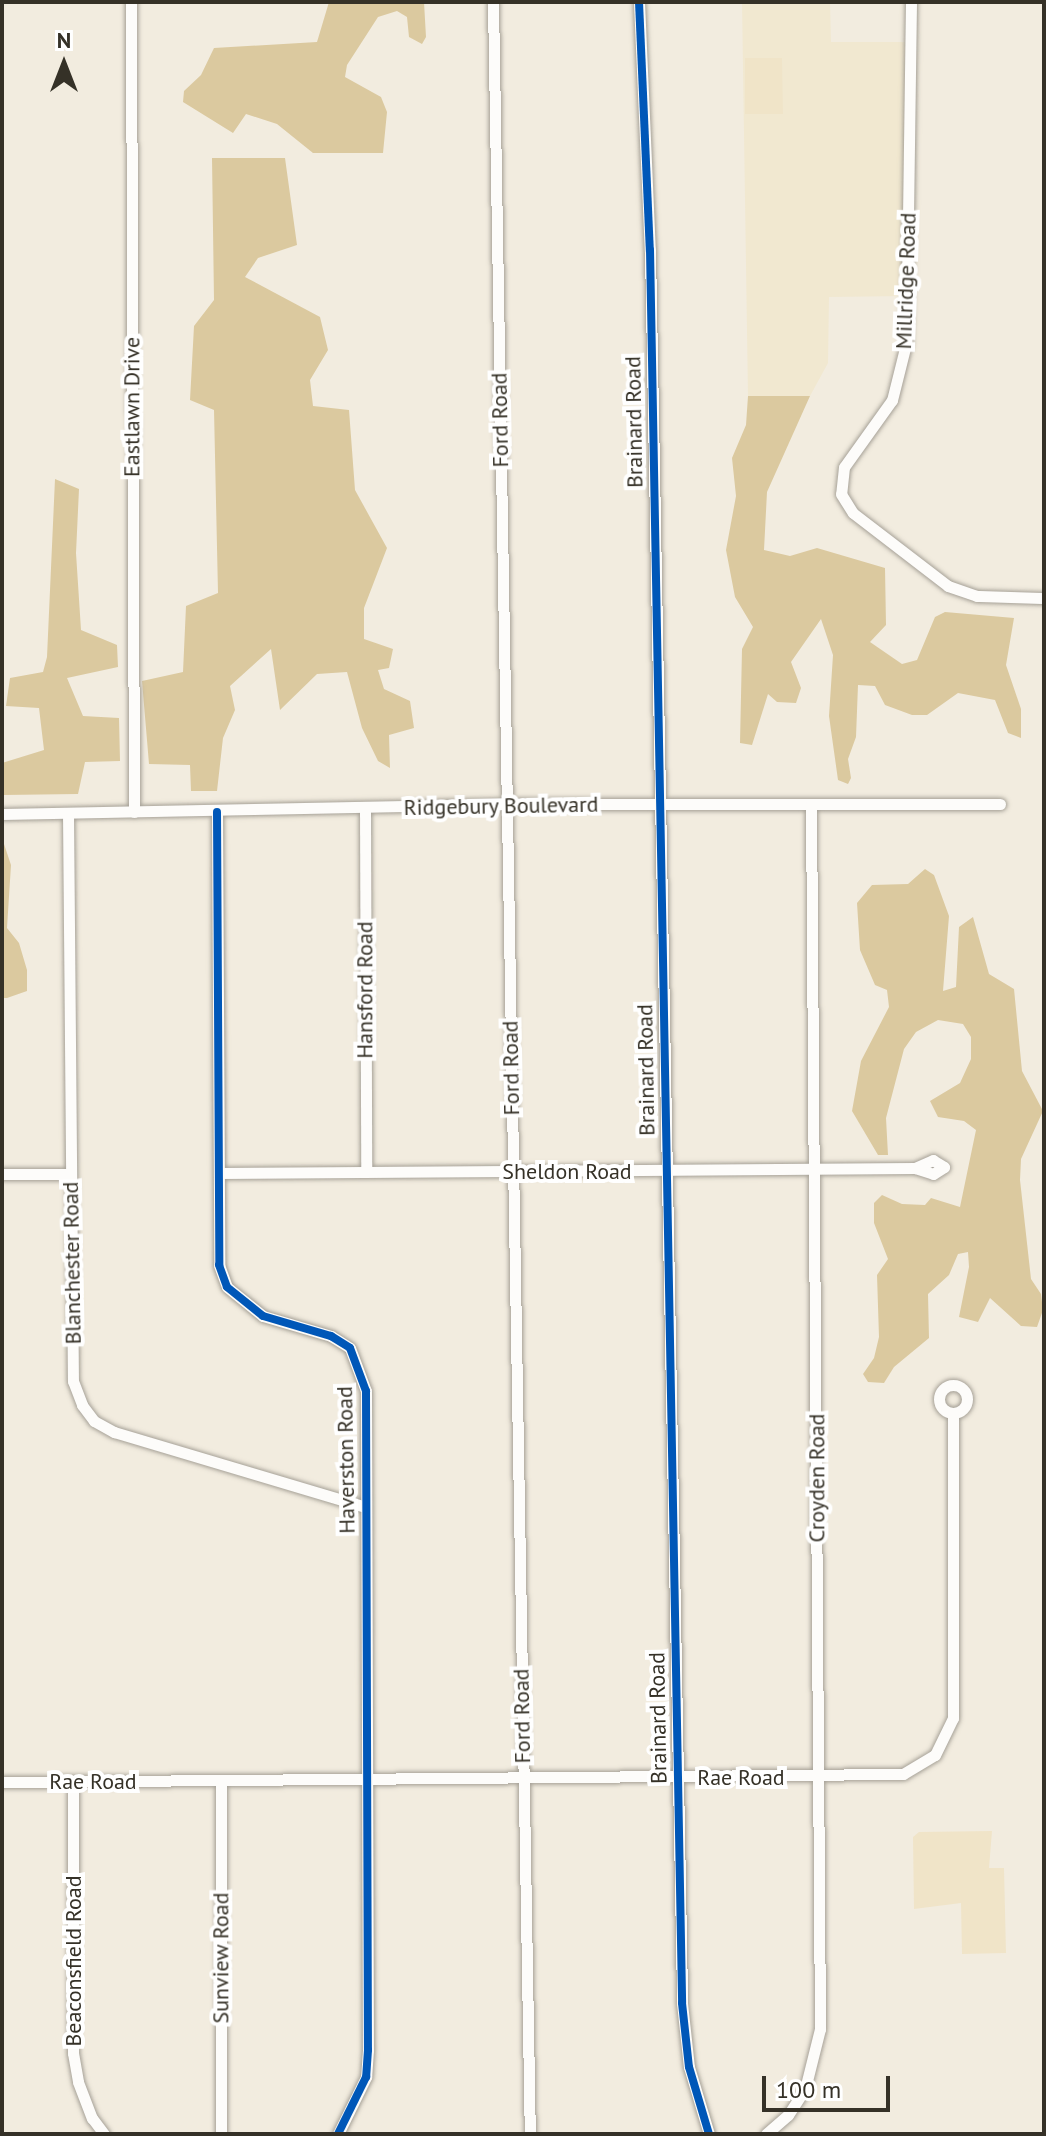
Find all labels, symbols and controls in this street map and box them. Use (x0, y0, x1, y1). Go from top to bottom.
north arrow (24, 24, 104, 104)
text: N (57, 26, 71, 54)
street label: Millridge Road (890, 212, 922, 350)
street label: Eastlawn Drive (119, 337, 145, 477)
street label: Brainard Road (620, 356, 648, 488)
street label: Ford Road (486, 372, 514, 468)
street label: Ridgebury Boulevard (403, 791, 599, 821)
street label: Hansford Road (352, 921, 378, 1059)
street label: Brainard Road (632, 1004, 660, 1136)
street label: Ford Road (497, 1020, 525, 1116)
street label: Sheldon Road (502, 1159, 632, 1185)
street label: Blanchester Road (57, 1181, 87, 1345)
street label: Haverston Road (332, 1386, 360, 1534)
street label: Croyden Road (804, 1414, 830, 1542)
street label: Brainard Road (644, 1652, 672, 1784)
street label: Ford Road (508, 1668, 536, 1764)
street label: Rae Road (697, 1765, 785, 1791)
street label: Rae Road (49, 1769, 137, 1795)
street label: Beaconsfield Road (61, 1875, 87, 2047)
street label: Sunview Road (208, 1892, 234, 2024)
scale bar (766, 2060, 894, 2110)
text: 100 m (776, 2074, 841, 2105)

